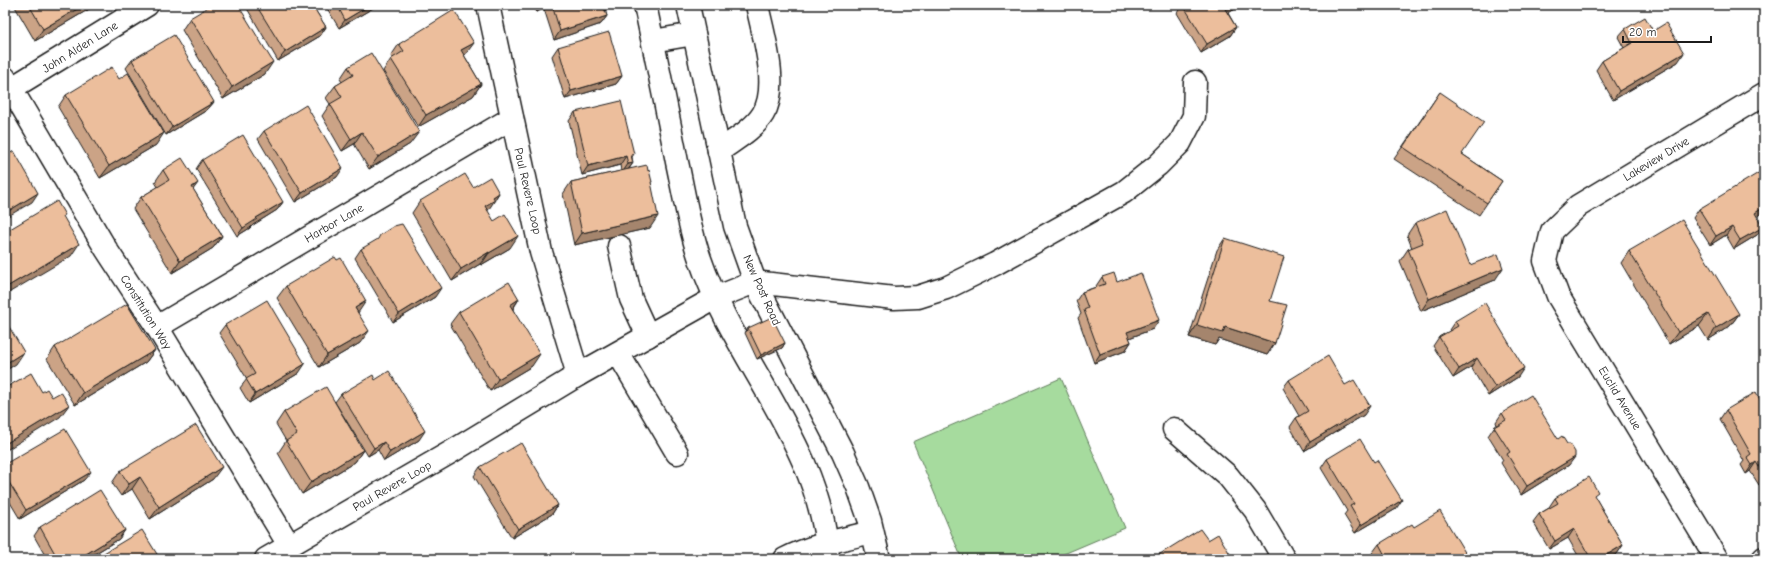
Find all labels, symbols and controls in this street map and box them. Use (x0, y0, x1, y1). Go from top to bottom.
street label: John Alden Lane (40, 18, 120, 76)
scale bar (1623, 18, 1711, 44)
text: 20 m (1629, 25, 1657, 39)
street label: Lakeview Drive (1621, 134, 1691, 184)
street label: Paul Revere Loop (511, 146, 545, 236)
street label: Harbor Lane (302, 200, 366, 246)
street label: New Post Road (740, 252, 784, 328)
street label: Constitution Way (117, 272, 175, 352)
street label: Euclid Avenue (1596, 364, 1644, 432)
street label: Paul Revere Loop (350, 458, 434, 514)

